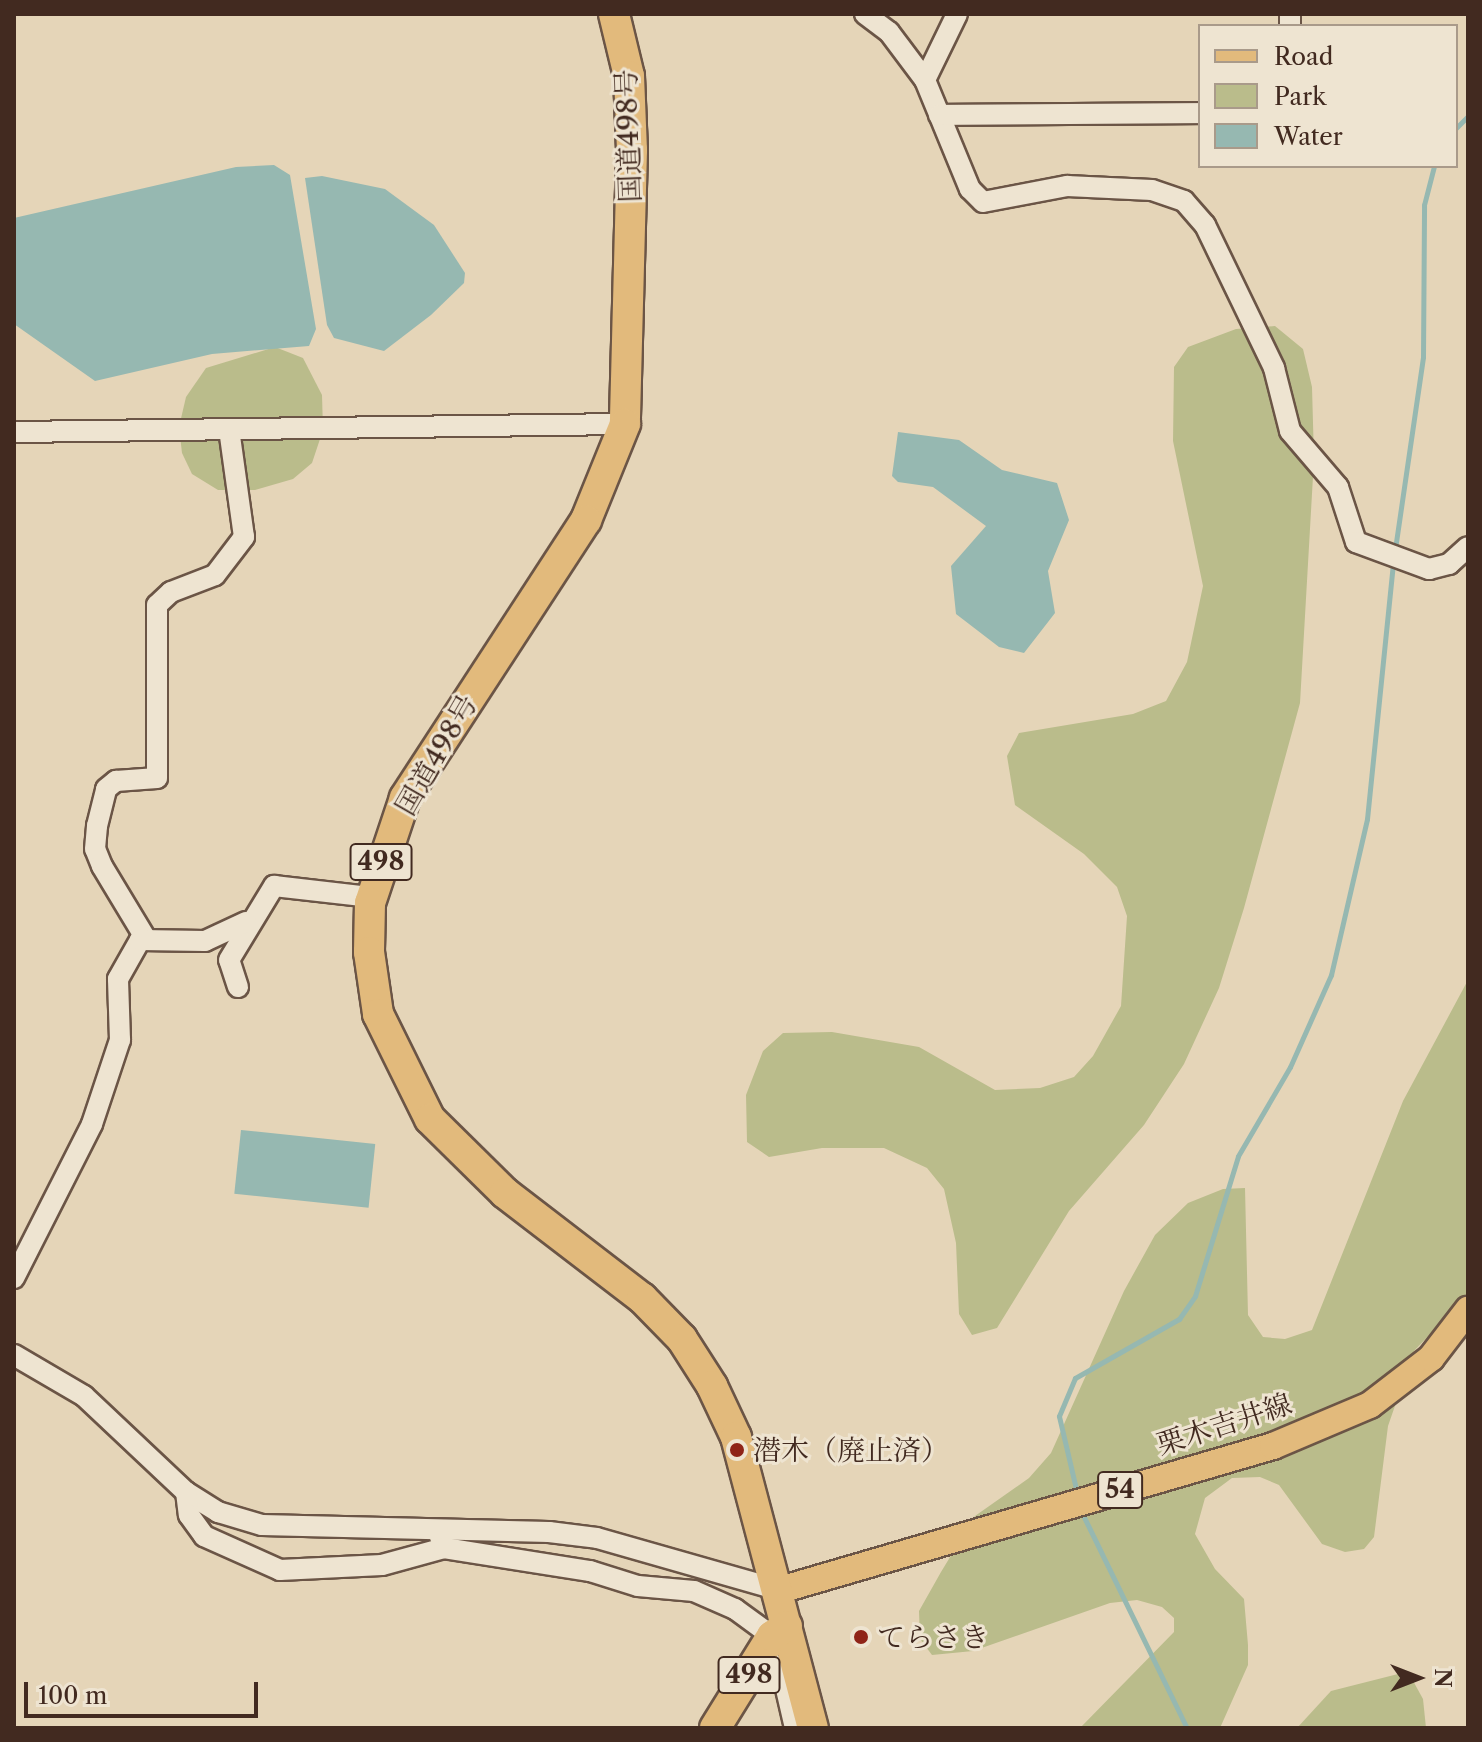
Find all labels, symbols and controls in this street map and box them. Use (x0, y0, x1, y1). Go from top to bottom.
legend (1198, 24, 1458, 168)
text: Road (1274, 42, 1333, 71)
street label: 国道498号 (609, 69, 647, 203)
text: Park (1274, 82, 1326, 111)
text: Water (1274, 122, 1343, 151)
street label: 国道498号 (388, 689, 484, 821)
road number: 498 (349, 840, 413, 884)
street label: 栗木吉井線 (1152, 1386, 1296, 1462)
place label: 潜木（廃止済） (753, 1433, 949, 1467)
marker: 潜木（廃止済） (728, 1441, 746, 1459)
road number: 54 (1096, 1468, 1144, 1512)
place label: てらさき (877, 1620, 989, 1654)
marker: てらさき (852, 1628, 870, 1646)
north arrow (1378, 1638, 1458, 1718)
road number: 498 (717, 1653, 781, 1697)
scale bar (28, 1666, 262, 1716)
text: N (1429, 1668, 1456, 1688)
text: 100 m (38, 1681, 107, 1710)

